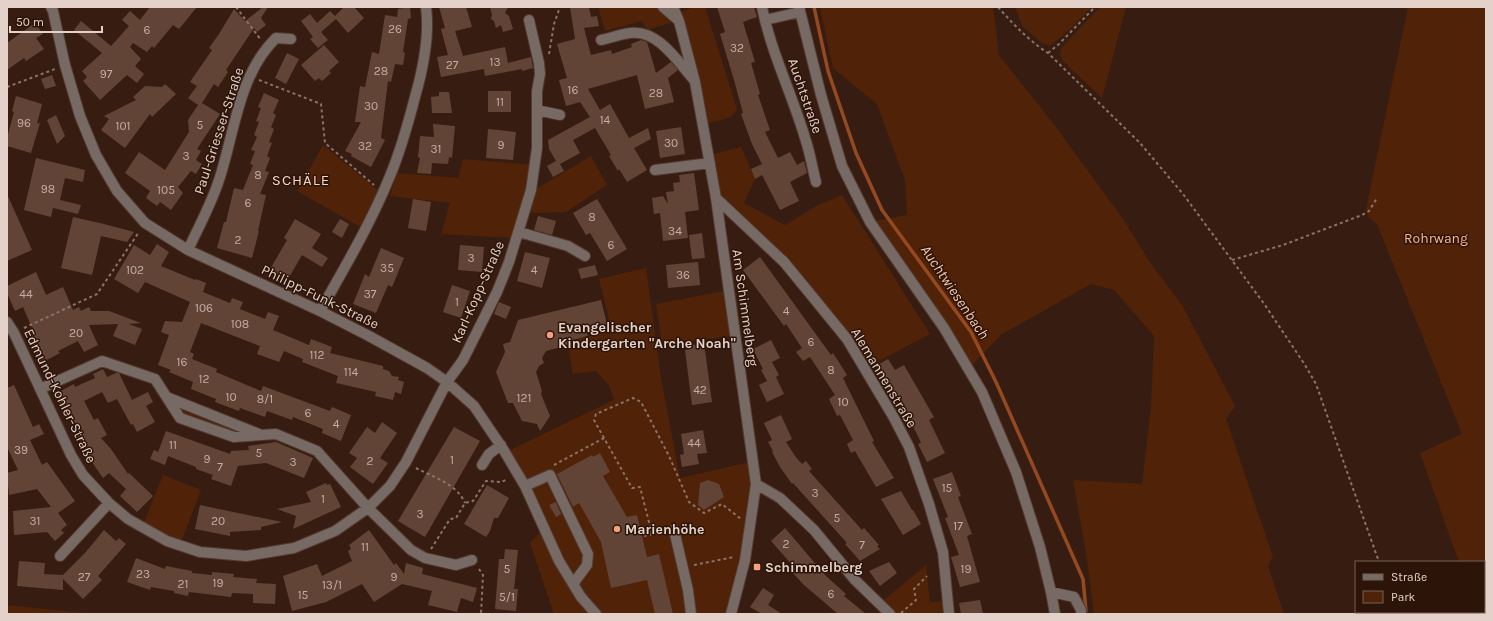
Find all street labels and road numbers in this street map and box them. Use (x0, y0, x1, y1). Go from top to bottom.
street label: Auchtstraße (784, 56, 826, 136)
street label: Paul-Griesser-Straße (190, 65, 248, 197)
street label: Karl-Kopp-Straße (448, 238, 508, 346)
street label: Am Schimmelberg (728, 248, 762, 368)
street label: Philipp-Funk-Straße (258, 261, 382, 333)
street label: Alemannenstraße (847, 325, 921, 431)
street label: Edmund-Kohler-Straße (20, 326, 100, 466)

